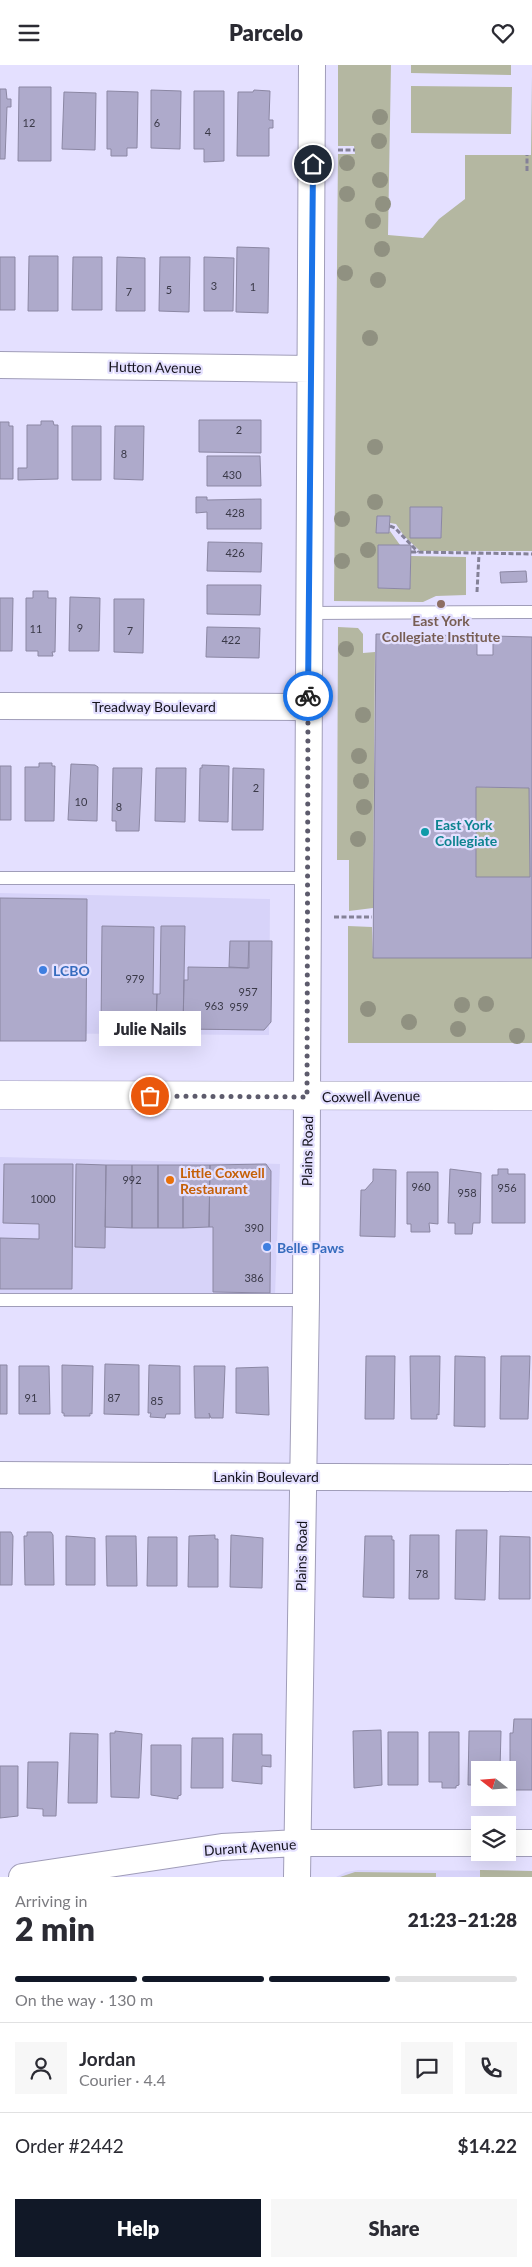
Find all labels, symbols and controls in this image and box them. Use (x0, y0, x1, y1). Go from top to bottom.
icon: menu (15, 19, 43, 47)
text: Parcelo (229, 19, 303, 46)
icon: heart (489, 19, 517, 47)
house number: 12 (23, 116, 35, 129)
house number: 6 (154, 116, 160, 129)
house number: 4 (205, 125, 212, 138)
pin (292, 143, 334, 185)
icon: home (299, 150, 327, 178)
house number: 3 (211, 279, 217, 292)
house number: 1 (250, 280, 256, 293)
house number: 5 (166, 283, 172, 296)
house number: 7 (126, 285, 132, 298)
street label: Hutton Avenue (108, 358, 202, 376)
house number: 2 (236, 423, 242, 436)
house number: 8 (121, 447, 127, 460)
house number: 430 (222, 468, 242, 481)
house number: 428 (225, 506, 245, 519)
house number: 426 (225, 546, 245, 559)
marker: East York Collegiate Institute (435, 598, 447, 610)
place label: East York Collegiate Institute (382, 612, 501, 645)
house number: 9 (77, 621, 83, 634)
house number: 11 (30, 622, 42, 635)
house number: 7 (127, 624, 133, 637)
house number: 422 (221, 633, 241, 646)
courier (283, 671, 333, 721)
icon: bike (294, 682, 322, 710)
street label: Treadway Boulevard (92, 698, 216, 715)
house number: 2 (253, 781, 259, 794)
house number: 10 (75, 795, 88, 808)
house number: 8 (116, 800, 122, 813)
place label: East York Collegiate (435, 816, 498, 849)
marker: East York Collegiate (419, 826, 431, 838)
place label: LCBO (53, 962, 90, 979)
marker: LCBO (37, 964, 49, 976)
house number: 979 (125, 972, 145, 985)
house number: 957 (238, 985, 258, 998)
house number: 963 (204, 999, 224, 1012)
house number: 959 (229, 1000, 249, 1013)
callout: Julie Nails (99, 1011, 201, 1046)
text: Julie Nails (114, 1019, 186, 1038)
pin (129, 1075, 171, 1117)
icon: bag (136, 1082, 164, 1110)
street label: Coxwell Avenue (322, 1087, 420, 1105)
street label: Plains Road (298, 1116, 316, 1186)
place label: Little Coxwell Restaurant (180, 1164, 265, 1197)
house number: 992 (122, 1173, 142, 1186)
marker: Little Coxwell Restaurant (164, 1174, 176, 1186)
house number: 960 (411, 1180, 431, 1193)
house number: 956 (497, 1181, 517, 1194)
house number: 958 (457, 1186, 477, 1199)
house number: 1000 (30, 1192, 56, 1205)
house number: 390 (244, 1221, 264, 1234)
place label: Belle Paws (277, 1239, 344, 1256)
marker: Belle Paws (261, 1241, 273, 1253)
house number: 386 (244, 1271, 264, 1284)
house number: 91 (25, 1391, 37, 1404)
house number: 87 (108, 1391, 120, 1404)
house number: 85 (151, 1394, 163, 1407)
street label: Lankin Boulevard (213, 1468, 319, 1485)
street label: Plains Road (292, 1521, 310, 1591)
house number: 78 (416, 1567, 428, 1580)
north arrow (471, 1761, 516, 1806)
map controls (471, 1761, 516, 1861)
button: layers (471, 1816, 516, 1861)
street label: Durant Avenue (203, 1835, 297, 1859)
text: Arriving in (15, 1891, 88, 1910)
text: 21:23–21:28 (408, 1908, 517, 1931)
text: 2 min (15, 1909, 95, 1948)
text: On the way · 130 m (15, 1990, 153, 2009)
button: person (15, 2042, 67, 2094)
button: chat (401, 2042, 453, 2094)
button: phone (465, 2042, 517, 2094)
text: Jordan (79, 2047, 136, 2070)
text: Courier · 4.4 (79, 2070, 166, 2089)
text: Order #2442 (15, 2134, 124, 2157)
text: $14.22 (457, 2134, 517, 2157)
button: Help (15, 2199, 261, 2257)
button: Share (271, 2199, 517, 2257)

